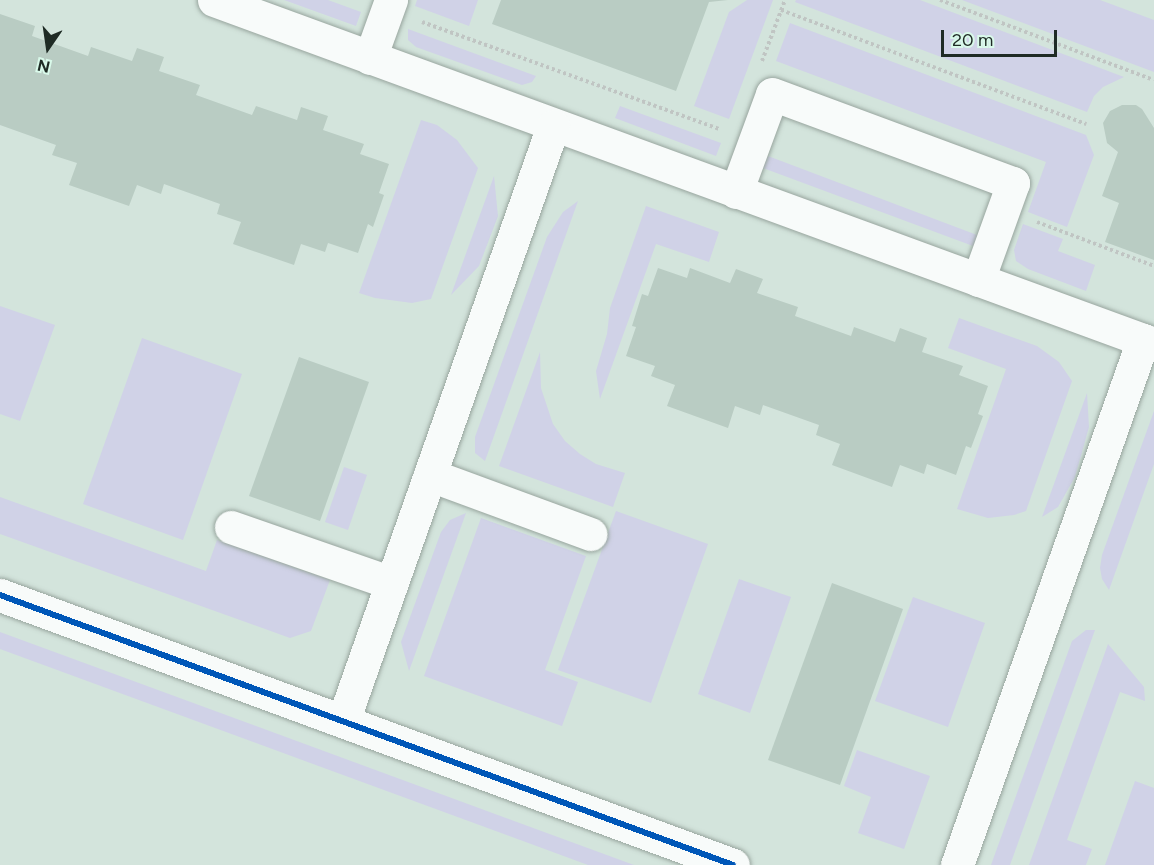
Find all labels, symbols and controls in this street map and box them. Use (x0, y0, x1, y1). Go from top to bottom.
north arrow (18, 18, 78, 78)
scale bar (944, 18, 1060, 56)
text: 20 m (952, 29, 993, 51)
text: N (36, 55, 52, 77)

